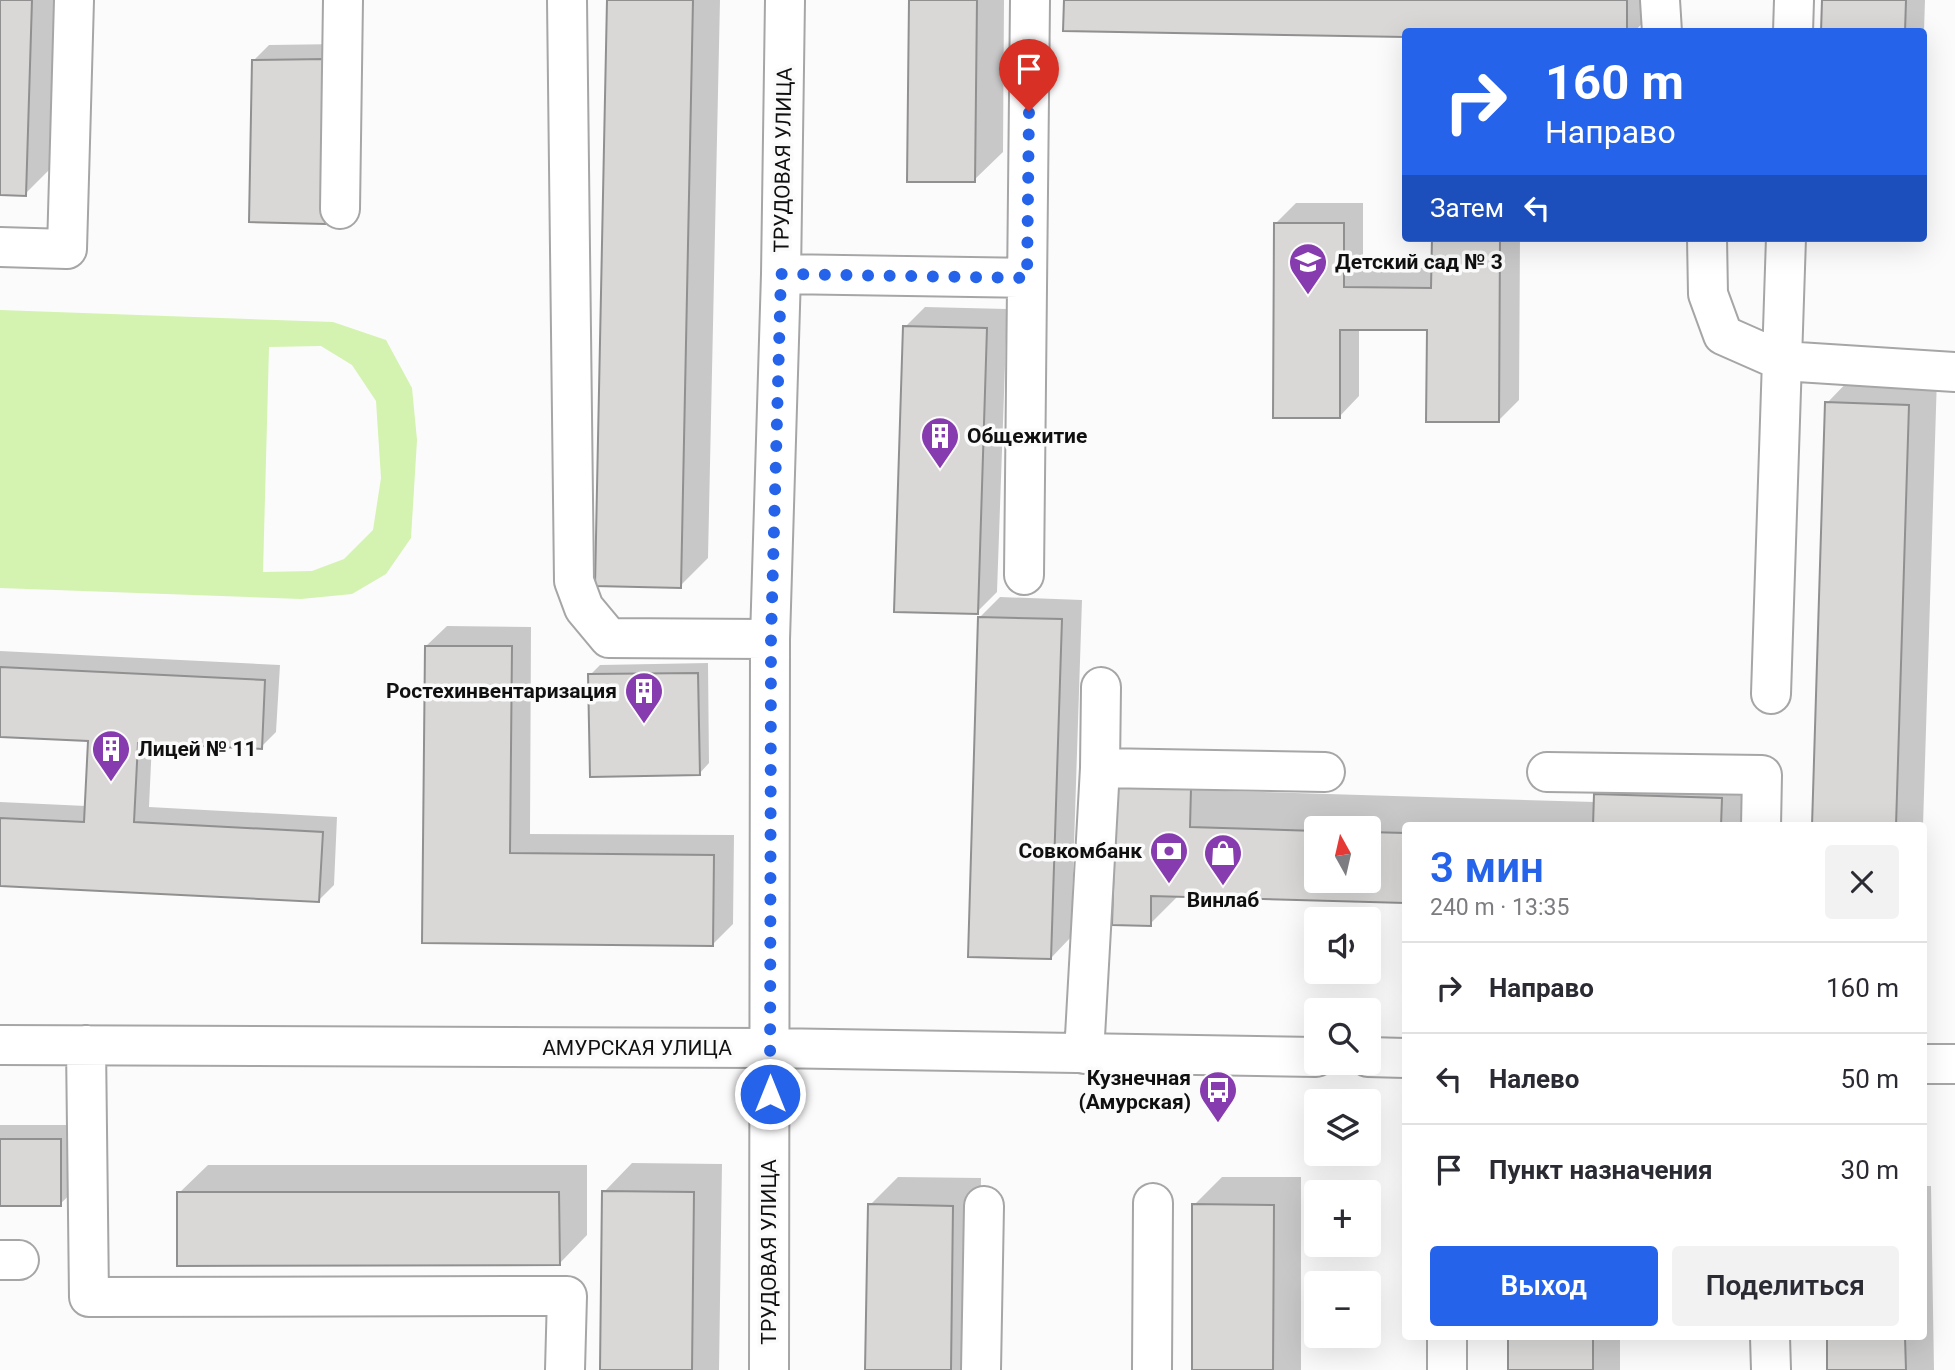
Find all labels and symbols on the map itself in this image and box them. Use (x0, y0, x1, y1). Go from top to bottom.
pin (999, 39, 1059, 111)
street label: ТРУДОВАЯ УЛИЦА (769, 67, 797, 253)
school or university icon: Детский сад № 3 (1287, 241, 1329, 296)
place label: Детский сад № 3 (1335, 250, 1503, 274)
building icon: Общежитие (919, 415, 961, 470)
place label: Общежитие (967, 424, 1087, 448)
building icon: Ростехинвентаризация (623, 670, 665, 725)
place label: Ростехинвентаризация (386, 679, 617, 703)
building icon: Лицей № 11 (90, 728, 132, 783)
place label: Лицей № 11 (138, 737, 257, 761)
north arrow (1304, 816, 1381, 892)
bank icon: Совкомбанк (1148, 830, 1190, 885)
shop icon: Винлаб (1202, 832, 1244, 887)
place label: Совкомбанк (1018, 839, 1142, 863)
place label: Винлаб (1187, 888, 1259, 912)
street label: АМУРСКАЯ УЛИЦА (542, 1036, 732, 1060)
position arrow (733, 1057, 807, 1131)
place label: Кузнечная (Амурская) (1078, 1066, 1191, 1114)
bus stop icon: Кузнечная (Амурская) (1197, 1069, 1239, 1124)
street label: ТРУДОВАЯ УЛИЦА (757, 1159, 781, 1345)

